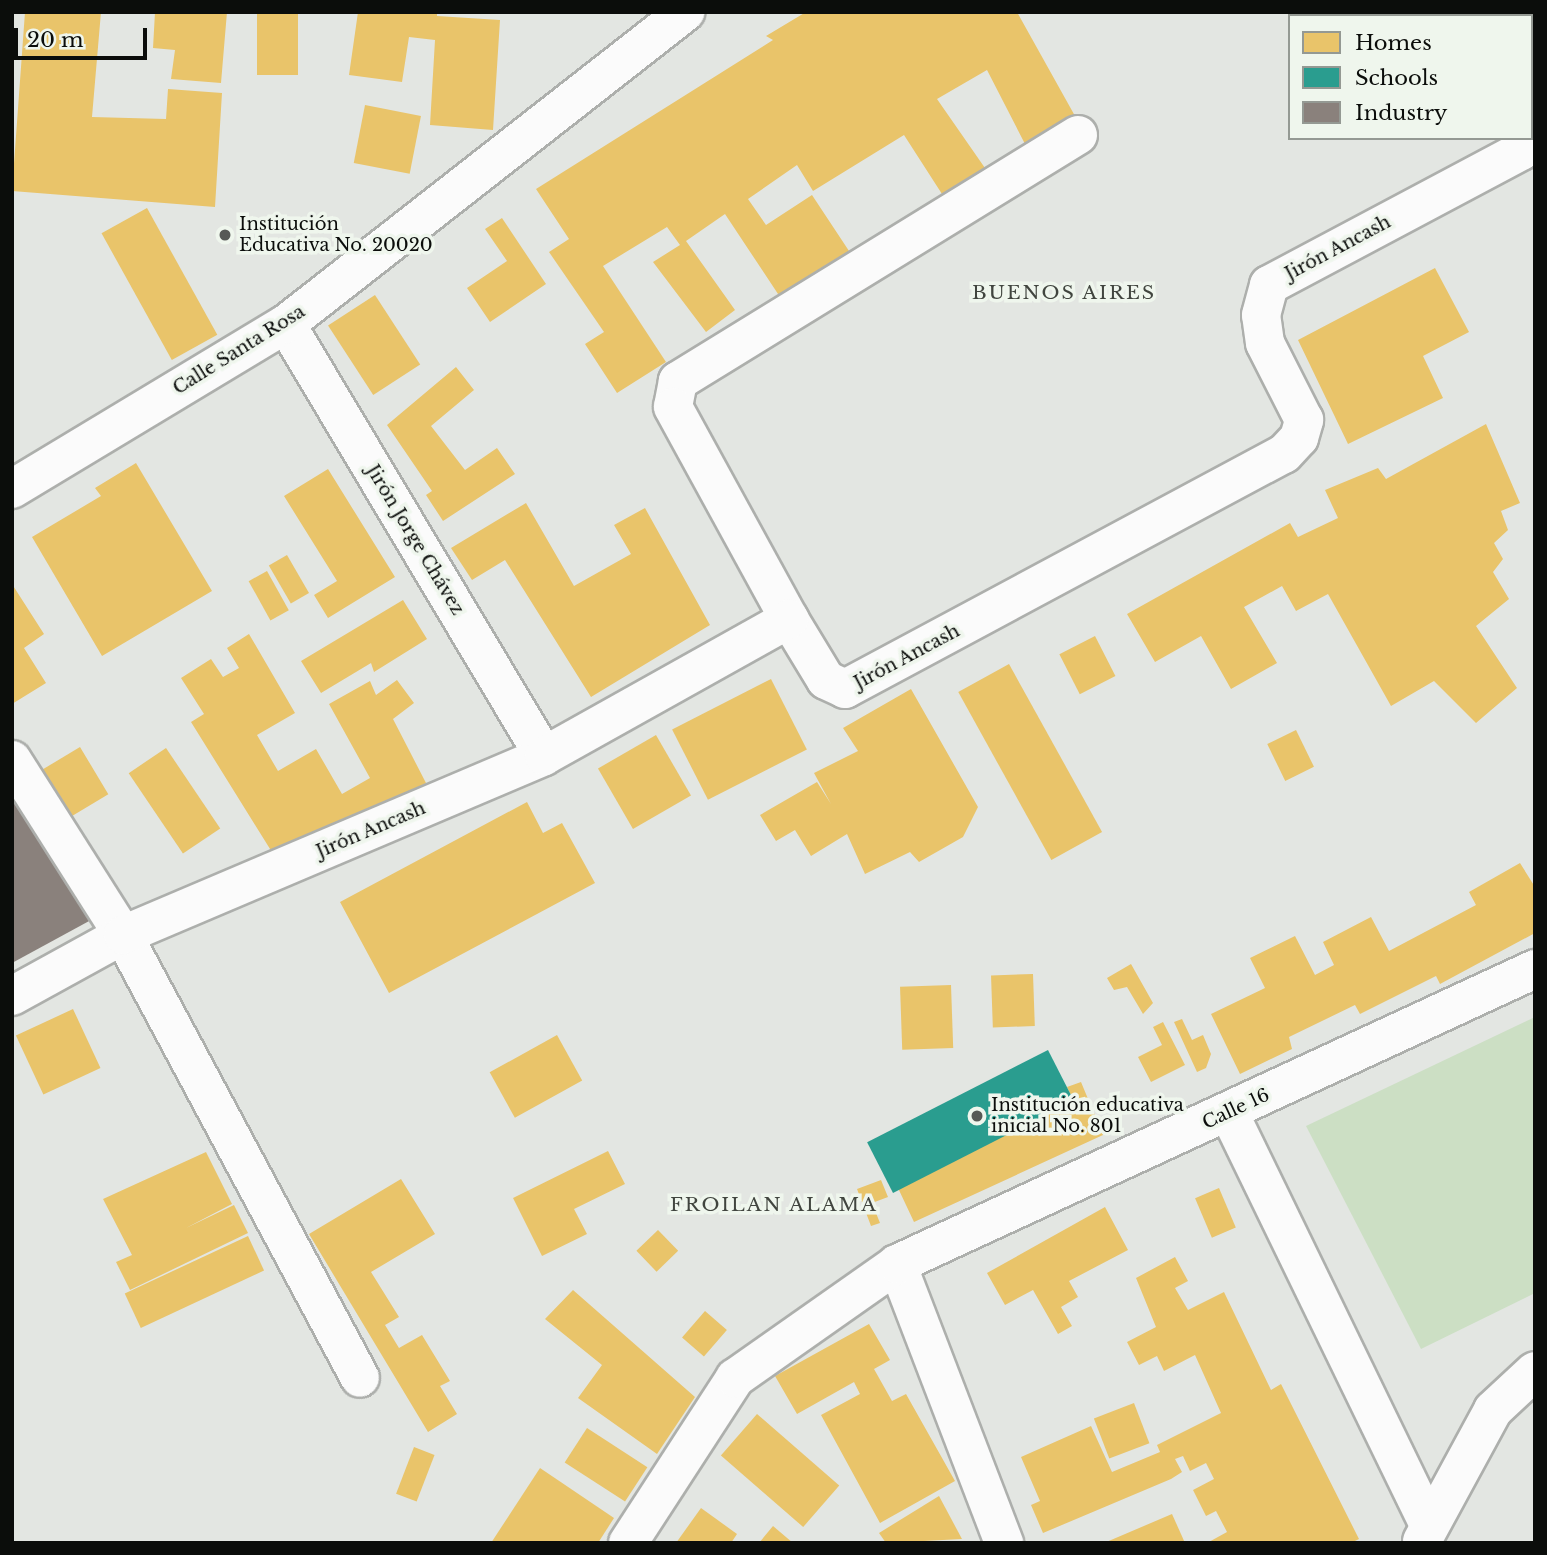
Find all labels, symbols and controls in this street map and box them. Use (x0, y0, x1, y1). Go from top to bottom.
scale bar (18, 14, 150, 58)
legend (1288, 14, 1533, 140)
text: 20 m (27, 27, 84, 53)
text: Homes (1355, 30, 1432, 56)
text: Schools (1355, 65, 1438, 91)
text: Industry (1355, 100, 1447, 126)
street label: Jirón Ancash (1281, 211, 1395, 285)
place label: Institución Educativa No. 20020 (239, 214, 433, 256)
marker: Institución Educativa No. 20020 (217, 227, 233, 243)
district label: BUENOS AIRES (973, 282, 1155, 304)
street label: Calle Santa Rosa (169, 301, 309, 399)
street label: Jirón Jorge Chávez (362, 461, 468, 619)
street label: Jirón Ancash (850, 620, 964, 694)
street label: Jirón Ancash (313, 797, 429, 863)
street label: Calle 16 (1199, 1084, 1273, 1134)
place label: Institución educativa inicial No. 801 (991, 1095, 1184, 1138)
marker: Institución educativa inicial No. 801 (969, 1108, 985, 1124)
district label: FROILAN ALAMA (671, 1194, 877, 1216)

